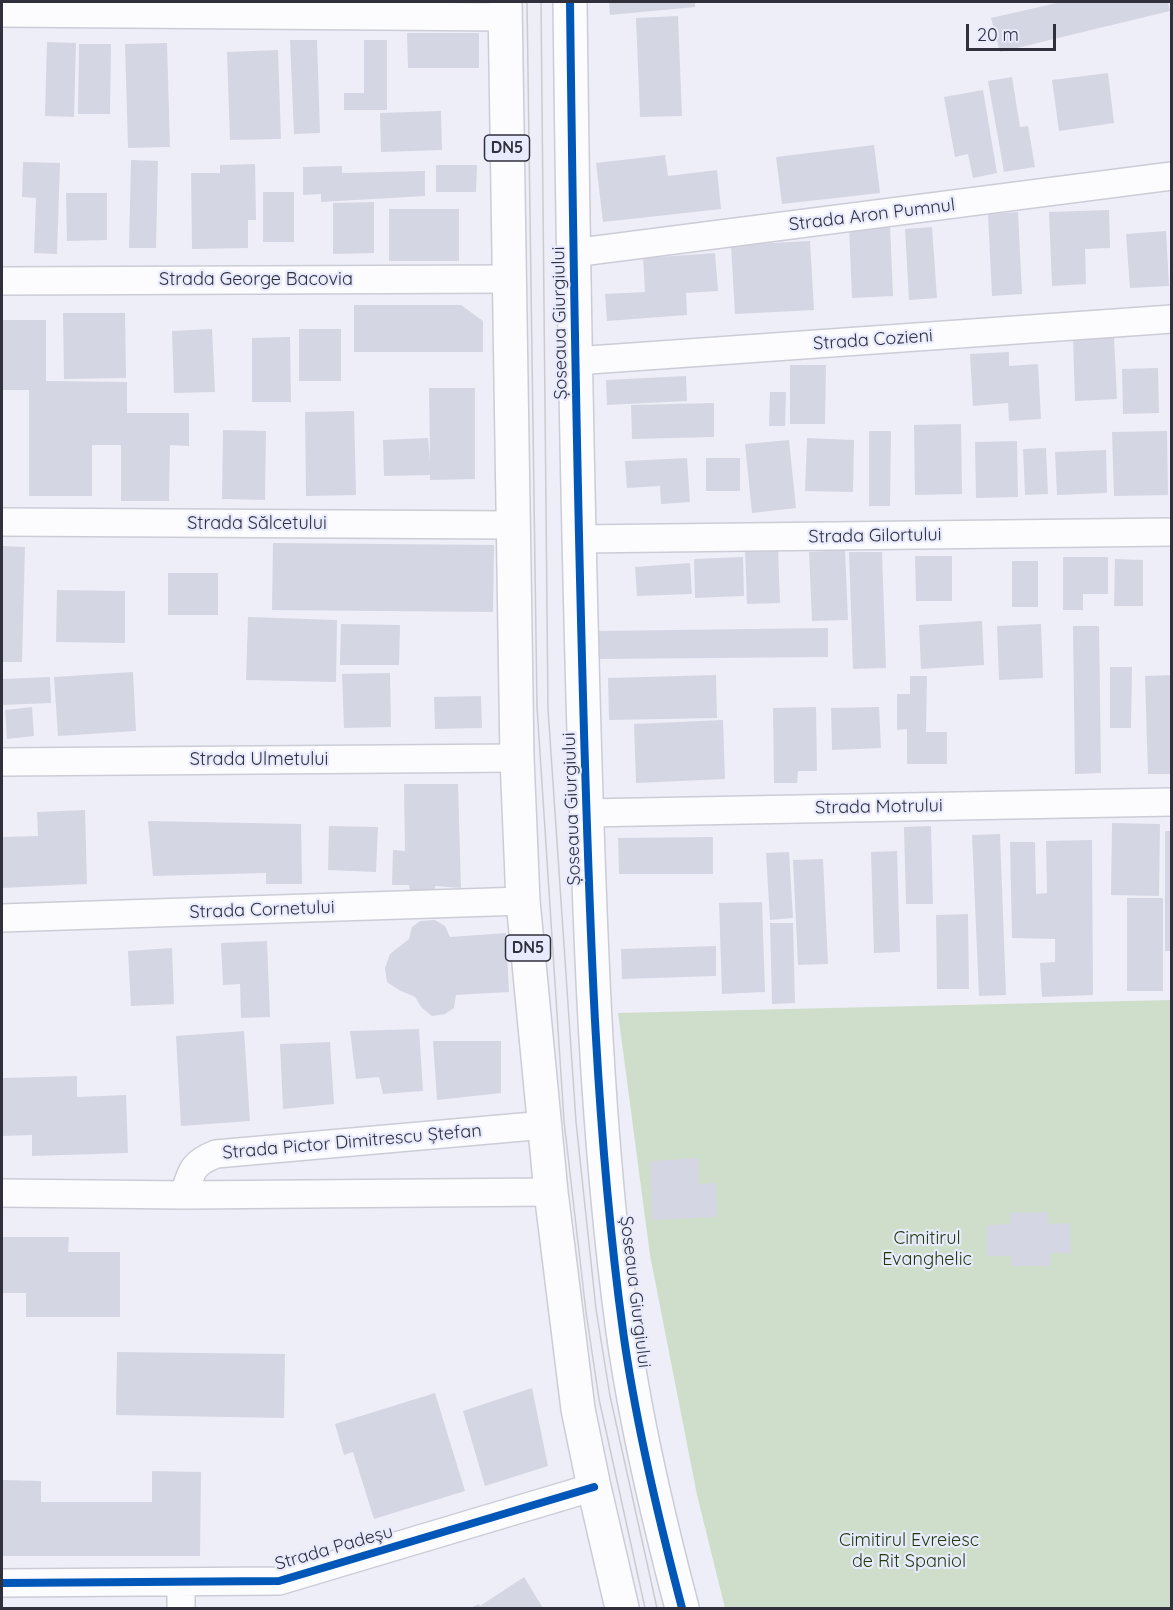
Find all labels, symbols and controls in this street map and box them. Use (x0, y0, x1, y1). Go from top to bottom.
scale bar (969, 12, 1059, 50)
text: 20 m (977, 23, 1019, 46)
road number: DN5 (484, 135, 530, 161)
street label: Strada Aron Pumnul (788, 194, 956, 236)
street label: Șoseaua Giurgiului (548, 246, 572, 400)
street label: Strada George Bacovia (159, 269, 353, 291)
street label: Strada Cozieni (812, 325, 934, 355)
street label: Strada Sălcetului (187, 513, 327, 535)
street label: Strada Gilortului (808, 524, 942, 548)
street label: Șoseaua Giurgiului (559, 732, 585, 886)
street label: Strada Ulmetului (190, 749, 328, 771)
street label: Strada Motrului (815, 795, 943, 819)
street label: Strada Cornetului (189, 897, 335, 923)
road number: DN5 (506, 935, 550, 961)
street label: Strada Pictor Dimitrescu Ștefan (222, 1120, 482, 1164)
street label: Șoseaua Giurgiului (615, 1215, 655, 1369)
park label: Cimitirul Evanghelic (882, 1228, 972, 1270)
street label: Strada Padeșu (272, 1521, 396, 1575)
park label: Cimitirul Evreiesc de Rit Spaniol (839, 1530, 979, 1572)

